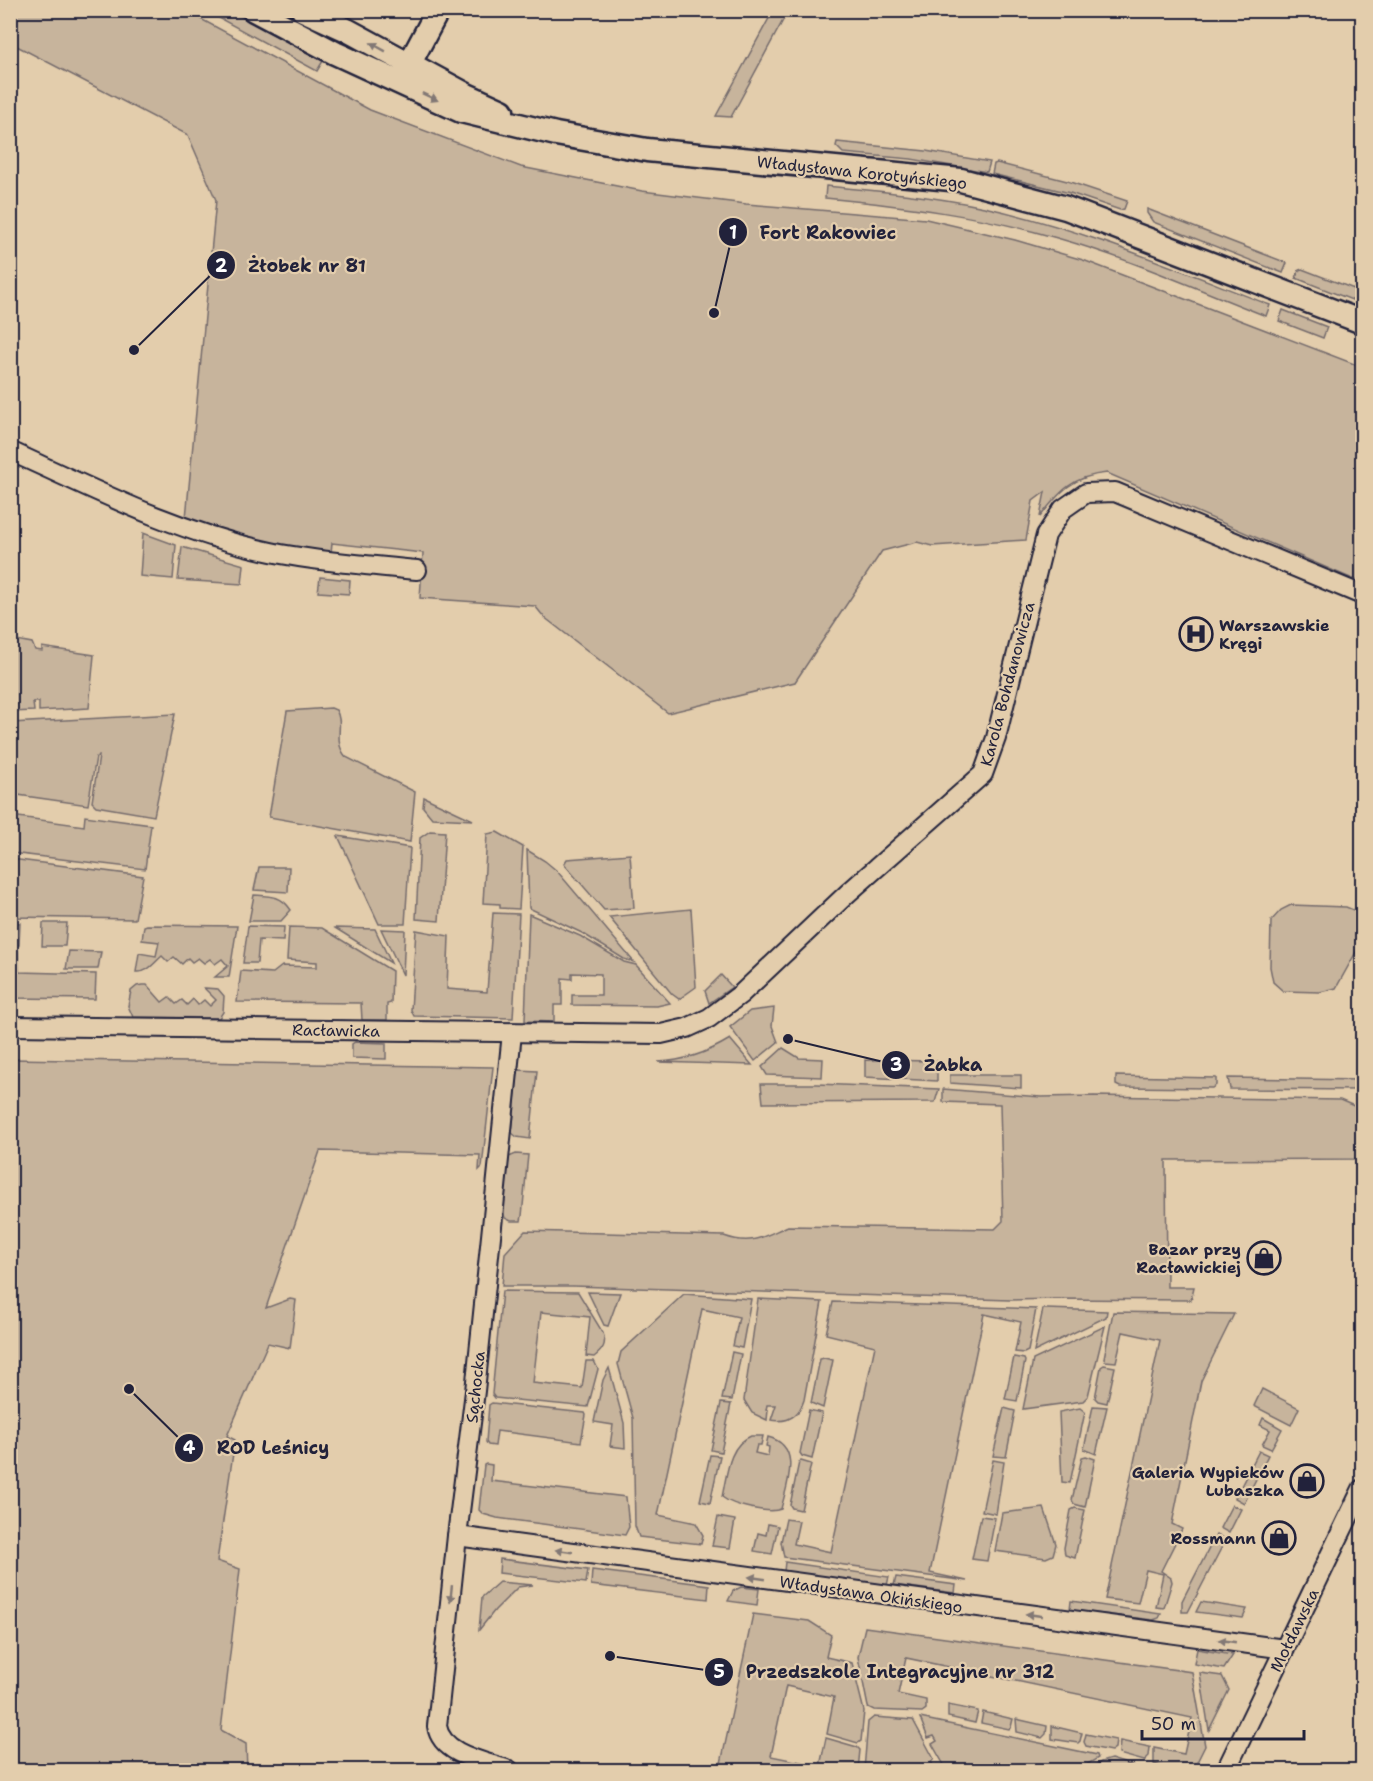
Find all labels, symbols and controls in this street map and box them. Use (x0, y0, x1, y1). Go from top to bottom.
one-way arrow (369, 42, 386, 52)
one-way arrow (421, 93, 439, 103)
street label: Władysława Korotyńskiego (756, 151, 968, 194)
callout: Fort Rakowiec (718, 214, 909, 250)
text: 1 (729, 221, 737, 245)
text: Fort Rakowiec (760, 221, 896, 245)
callout: Żłobek nr 81 (206, 247, 378, 283)
text: 2 (215, 254, 228, 278)
text: Żłobek nr 81 (248, 254, 366, 278)
street label: Karola Bohdanowicza (975, 600, 1040, 769)
place label: Warszawskie Kręgi (1219, 615, 1330, 654)
hospital icon: Warszawskie Kręgi (1178, 616, 1214, 652)
street label: Racławicka (292, 1019, 380, 1042)
callout: Żabka (881, 1047, 994, 1083)
text: 3 (890, 1053, 902, 1077)
text: Żabka (924, 1053, 983, 1077)
place label: Bazar przy Racławickiej (1136, 1239, 1241, 1278)
shop icon: Bazar przy Racławickiej (1246, 1240, 1282, 1276)
street label: Sąchocka (461, 1350, 490, 1424)
callout: ROD Leśnicy (174, 1430, 341, 1466)
text: 4 (183, 1436, 196, 1460)
text: ROD Leśnicy (217, 1436, 329, 1460)
place label: Galeria Wypieków Lubaszka (1132, 1462, 1285, 1501)
shop icon: Galeria Wypieków Lubaszka (1289, 1463, 1325, 1499)
shop icon: Rossmann (1261, 1520, 1297, 1556)
place label: Rossmann (1170, 1528, 1256, 1549)
one-way arrow (554, 1546, 573, 1555)
street label: Władysława Okińskiego (778, 1571, 964, 1618)
one-way arrow (747, 1574, 766, 1583)
one-way arrow (446, 1585, 456, 1604)
street label: Mołdawska (1265, 1585, 1324, 1675)
one-way arrow (1024, 1611, 1043, 1620)
one-way arrow (1217, 1637, 1236, 1646)
callout: Przedszkole Integracyjne nr 312 (704, 1654, 1067, 1690)
text: 5 (713, 1660, 725, 1684)
text: Przedszkole Integracyjne nr 312 (746, 1660, 1055, 1684)
scale bar (1142, 1703, 1304, 1741)
text: 50 m (1151, 1712, 1196, 1736)

